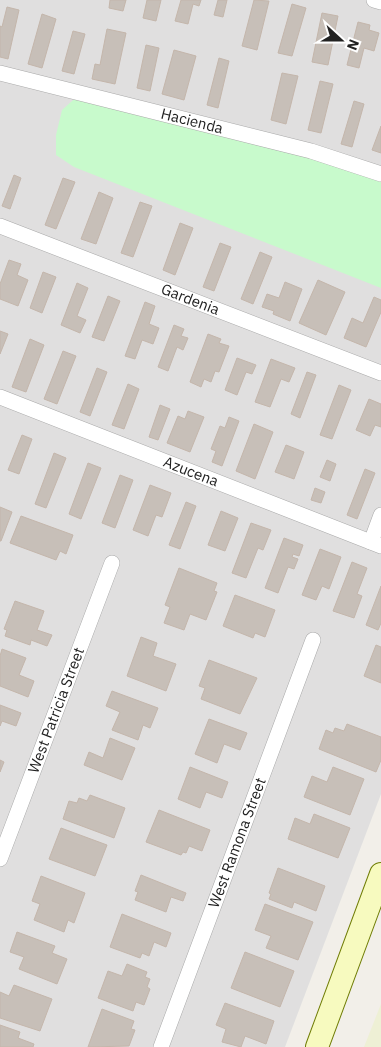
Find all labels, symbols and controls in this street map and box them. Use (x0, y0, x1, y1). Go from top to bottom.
north arrow (316, 15, 366, 65)
text: N (343, 37, 363, 53)
street label: Hacienda (159, 104, 225, 138)
street label: Gardenia (159, 279, 222, 319)
street label: Azucena (161, 452, 221, 491)
street label: West Patricia Street (23, 645, 88, 776)
street label: West Ramona Street (204, 775, 270, 910)

